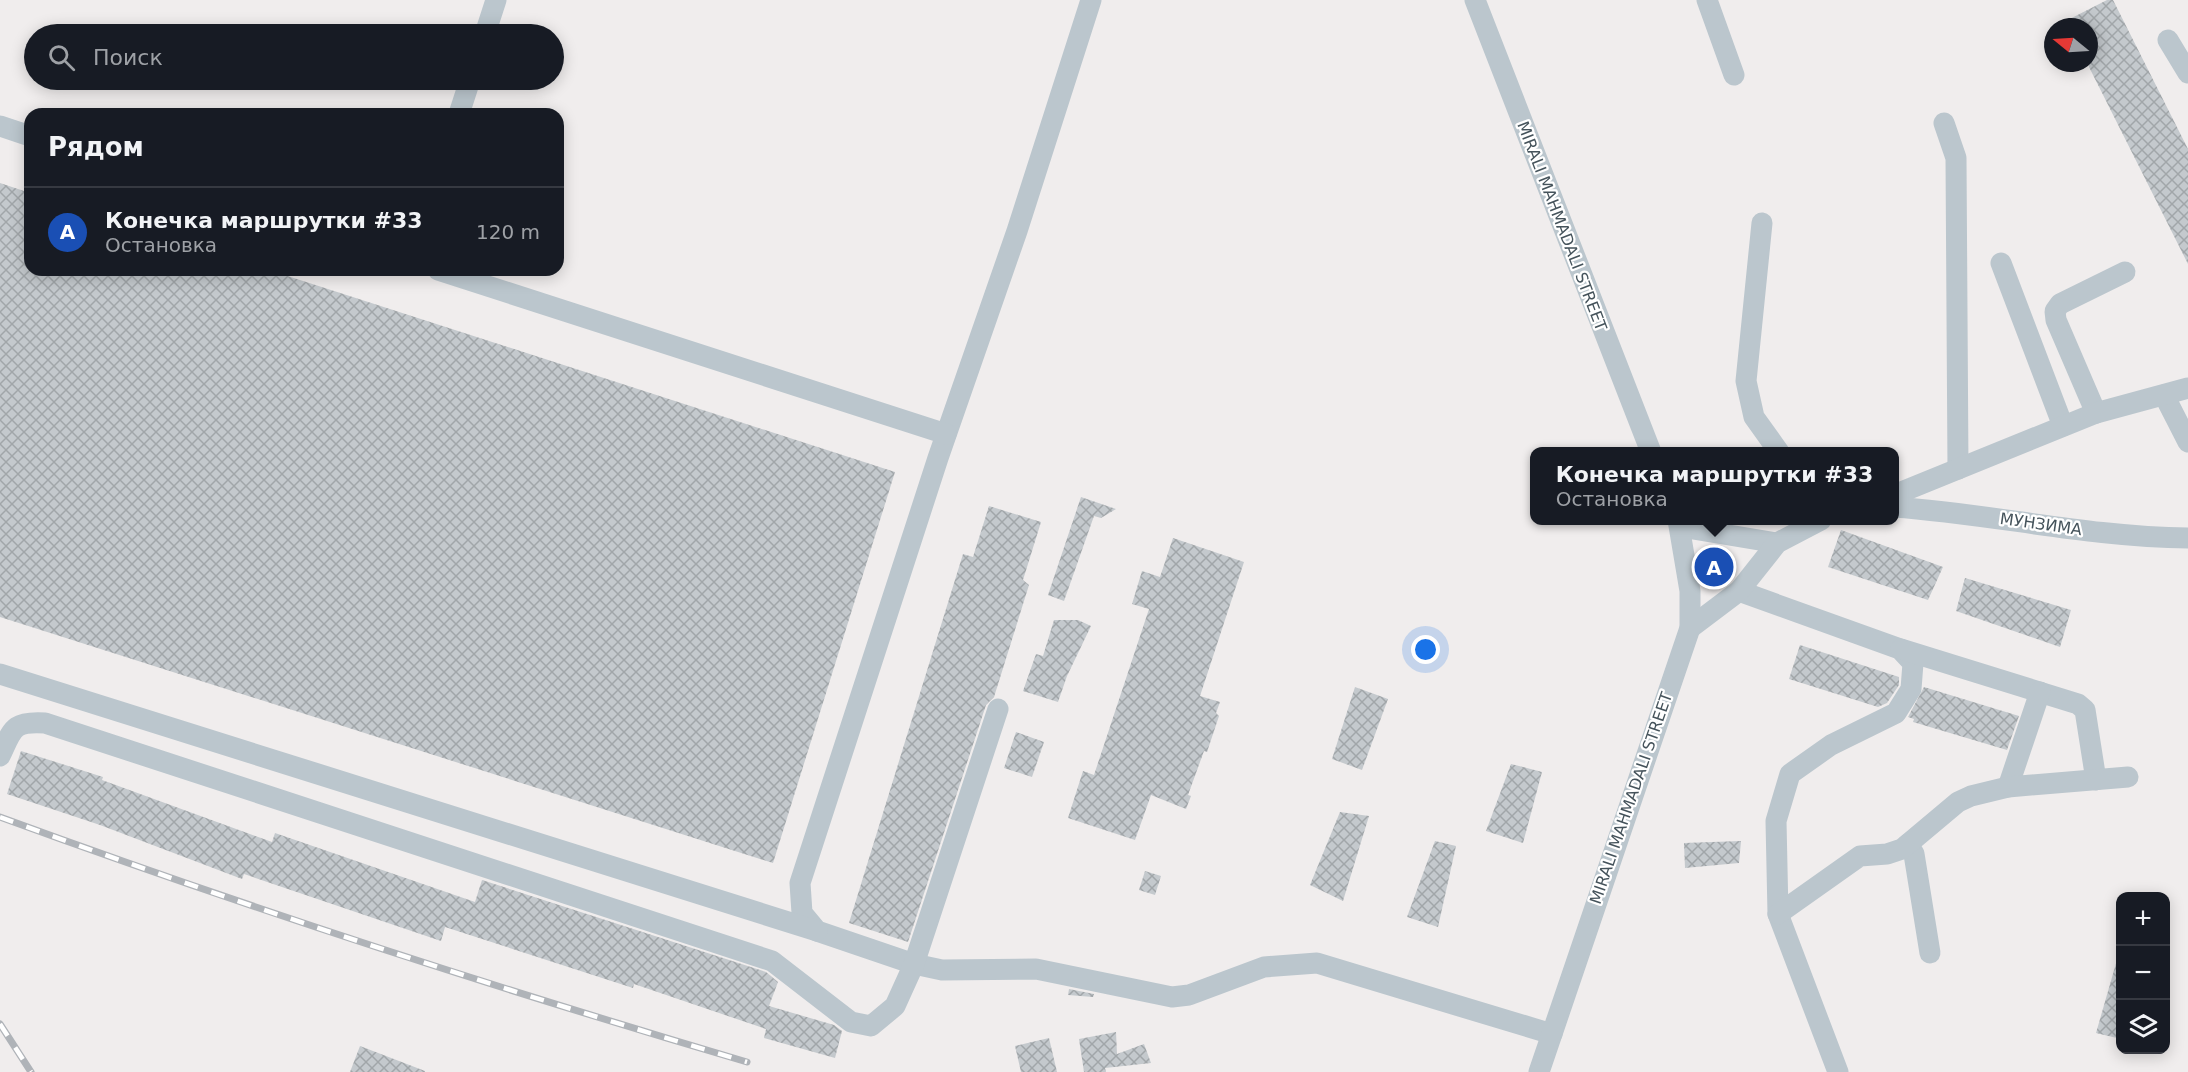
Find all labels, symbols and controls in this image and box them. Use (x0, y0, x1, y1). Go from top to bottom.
north arrow (2044, 18, 2098, 72)
search box (24, 24, 564, 90)
icon: search (45, 41, 78, 74)
text: Поиск (93, 45, 163, 70)
street label: MIRALI MAHMADALI STREET (1513, 119, 1611, 334)
text: Рядом (48, 132, 144, 162)
text: Конечка маршрутки #33 (105, 208, 423, 233)
text: A (60, 220, 75, 244)
text: 120 m (476, 220, 540, 244)
text: Остановка (105, 233, 217, 257)
popup (1530, 447, 1899, 525)
text: Конечка маршрутки #33 (1556, 462, 1873, 487)
text: Остановка (1556, 487, 1668, 511)
street label: МУНЗИМА (1999, 509, 2083, 539)
pin: A (1694, 544, 1734, 590)
your location (1411, 635, 1440, 664)
street label: MIRALI MAHMADALI STREET (1586, 689, 1676, 906)
map controls (2116, 892, 2170, 1054)
button: + (2116, 892, 2170, 946)
button: − (2116, 946, 2170, 1000)
button: layers (2116, 1000, 2170, 1054)

